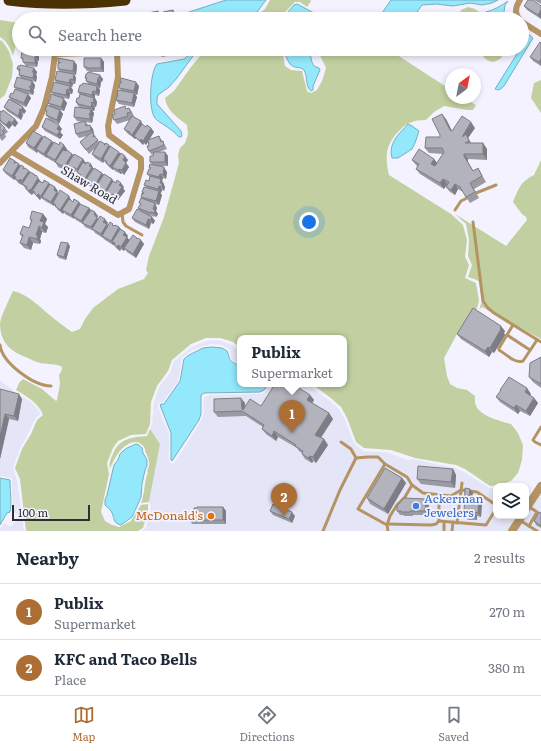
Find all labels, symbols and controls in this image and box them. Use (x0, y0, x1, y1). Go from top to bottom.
search box (12, 12, 529, 56)
icon: search (26, 23, 48, 45)
text: Search here (58, 23, 142, 46)
north arrow (445, 68, 481, 104)
street label: Shaw Road (58, 160, 122, 208)
your location (299, 212, 319, 232)
popup (237, 335, 347, 387)
text: Publix (251, 340, 300, 363)
text: Supermarket (251, 363, 333, 382)
pin: 1 (279, 400, 305, 433)
pin: 2 (271, 483, 297, 516)
map controls (493, 483, 529, 519)
button: layers (493, 483, 529, 519)
place label: Ackerman Jewelers (424, 489, 484, 521)
marker: Ackerman Jewelers (411, 501, 421, 511)
scale bar (12, 503, 90, 522)
text: 100 m (18, 504, 48, 520)
place label: McDonald's (136, 506, 204, 524)
marker: McDonald's (206, 511, 216, 521)
text: Nearby (16, 545, 79, 570)
text: 2 results (474, 548, 525, 567)
text: Publix (54, 591, 103, 614)
text: 1 (26, 602, 32, 621)
text: 270 m (489, 602, 525, 621)
text: Supermarket (54, 614, 136, 633)
text: KFC and Taco Bells (54, 647, 197, 670)
text: 2 (26, 658, 32, 677)
text: 380 m (488, 658, 525, 677)
text: Place (54, 670, 86, 689)
tab: Map (72, 704, 95, 744)
tab: Directions (239, 704, 294, 744)
tab: Saved (438, 704, 469, 744)

